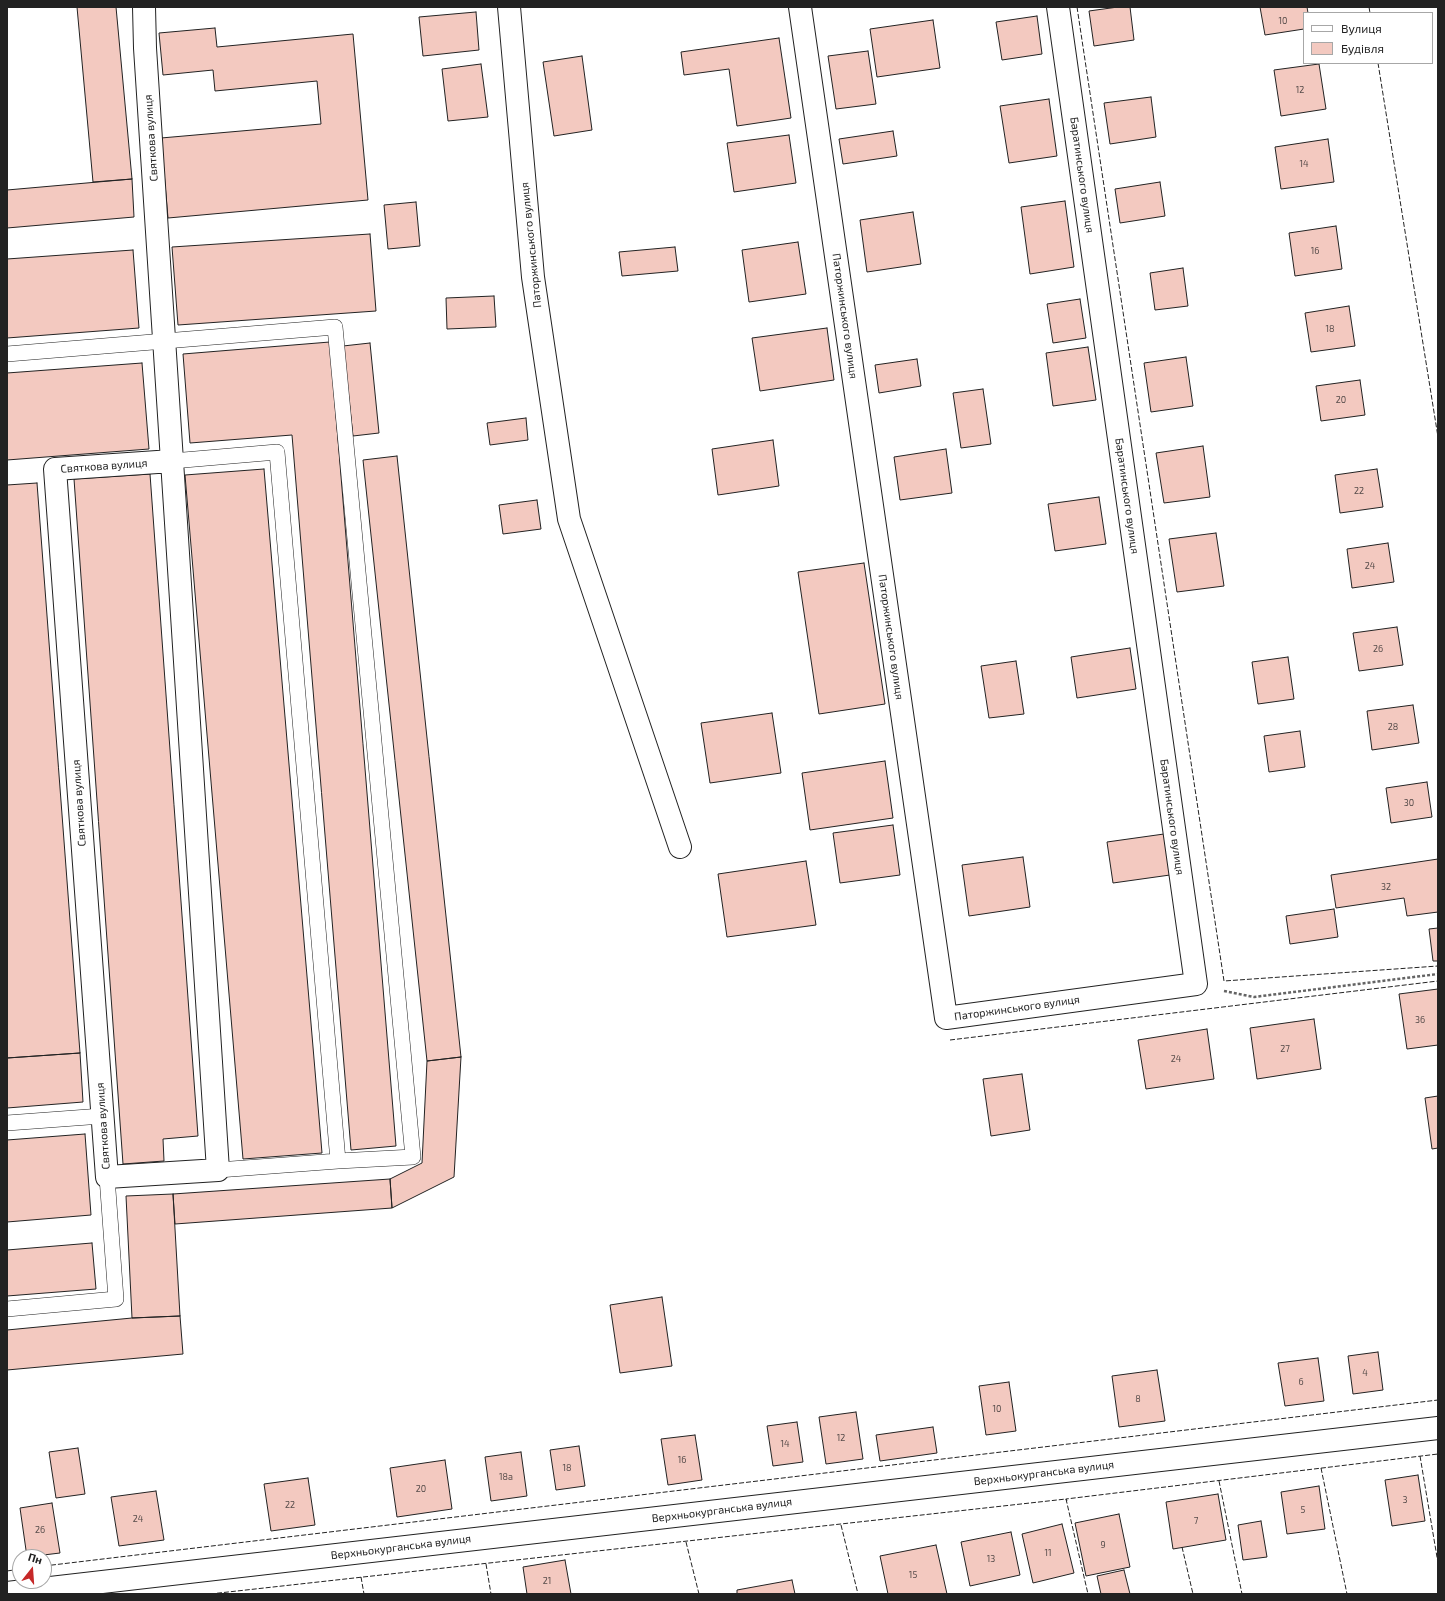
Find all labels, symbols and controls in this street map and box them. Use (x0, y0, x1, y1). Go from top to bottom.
legend (1303, 12, 1433, 64)
house number: 10 (1278, 16, 1288, 26)
text: Вулиця (1341, 21, 1382, 35)
text: Будівля (1341, 41, 1384, 55)
house number: 12 (1296, 85, 1304, 95)
street label: Святкова вулиця (141, 94, 161, 182)
street label: Баратинського вулиця (1067, 116, 1097, 234)
house number: 14 (1299, 159, 1309, 169)
street label: Паторжинського вулиця (518, 181, 544, 309)
house number: 16 (1311, 246, 1319, 256)
street label: Паторжинського вулиця (830, 252, 860, 380)
house number: 18 (1325, 324, 1335, 334)
house number: 20 (1336, 395, 1346, 405)
street label: Баратинського вулиця (1112, 437, 1142, 555)
street label: Святкова вулиця (60, 456, 148, 476)
house number: 22 (1354, 486, 1364, 496)
house number: 24 (1365, 561, 1375, 571)
street label: Паторжинського вулиця (876, 573, 906, 701)
house number: 26 (1373, 644, 1383, 654)
house number: 28 (1388, 722, 1398, 732)
street label: Баратинського вулиця (1157, 758, 1187, 876)
street label: Святкова вулиця (69, 759, 89, 847)
house number: 30 (1404, 798, 1414, 808)
house number: 32 (1381, 882, 1391, 892)
street label: Паторжинського вулиця (953, 993, 1081, 1023)
house number: 36 (1415, 1015, 1425, 1025)
house number: 27 (1280, 1044, 1290, 1054)
house number: 24 (1171, 1054, 1181, 1064)
street label: Святкова вулиця (93, 1082, 113, 1170)
house number: 4 (1362, 1368, 1368, 1378)
house number: 6 (1298, 1377, 1304, 1387)
house number: 8 (1135, 1394, 1141, 1404)
house number: 10 (992, 1404, 1002, 1414)
house number: 12 (837, 1433, 845, 1443)
house number: 14 (780, 1439, 790, 1449)
house number: 16 (678, 1455, 686, 1465)
street label: Верхньокурганська вулиця (973, 1458, 1115, 1488)
house number: 18 (562, 1463, 572, 1473)
house number: 18а (499, 1472, 513, 1482)
house number: 20 (416, 1484, 426, 1494)
street label: Верхньокурганська вулиця (651, 1495, 793, 1525)
house number: 3 (1402, 1495, 1408, 1505)
house number: 22 (285, 1500, 295, 1510)
house number: 5 (1301, 1505, 1305, 1515)
house number: 24 (133, 1514, 143, 1524)
house number: 7 (1194, 1516, 1198, 1526)
house number: 26 (35, 1525, 45, 1535)
street label: Верхньокурганська вулиця (330, 1532, 472, 1562)
house number: 9 (1100, 1540, 1106, 1550)
house number: 11 (1044, 1548, 1052, 1558)
north arrow (12, 1549, 52, 1589)
text: Пн (27, 1550, 44, 1566)
house number: 13 (987, 1554, 995, 1564)
house number: 15 (909, 1570, 917, 1580)
house number: 21 (543, 1576, 551, 1586)

